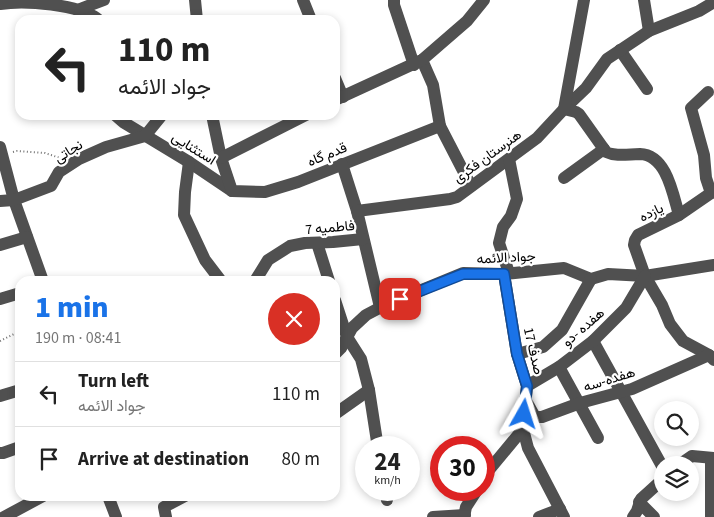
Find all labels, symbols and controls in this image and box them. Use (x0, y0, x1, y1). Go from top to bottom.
text: 110 m (118, 25, 210, 75)
icon: left (35, 35, 100, 100)
text: جواد الائمه (118, 71, 211, 103)
street label: هنرستان فکری (449, 125, 526, 188)
street label: استثنایی (167, 127, 219, 170)
street label: نجاتی (50, 135, 87, 168)
street label: قدم گاه (304, 138, 350, 172)
street label: یازده (636, 198, 667, 227)
street label: فاطمیه 7 (305, 216, 356, 240)
street label: جواد الائمه (476, 246, 536, 270)
pin (379, 278, 421, 320)
icon: arrive (386, 285, 414, 313)
text: 1 min (35, 286, 109, 329)
button: close (268, 293, 320, 345)
street label: هفده -دو (558, 303, 610, 352)
street label: صدف 17 (518, 326, 548, 377)
text: 190 m · 08:41 (35, 327, 122, 349)
street label: هفده-سه (581, 363, 638, 397)
text: Turn left (78, 368, 149, 395)
icon: left (35, 380, 63, 408)
text: 110 m (272, 381, 320, 408)
position arrow (497, 387, 549, 439)
text: جواد الائمه (78, 395, 146, 417)
map controls (654, 401, 699, 501)
button: search (654, 401, 699, 446)
speed limit sign: 30 (430, 436, 495, 501)
text: 24 (374, 444, 401, 480)
icon: arrive (35, 445, 63, 473)
text: Arrive at destination (78, 446, 249, 473)
text: 80 m (282, 446, 320, 473)
button: layers (654, 456, 699, 501)
text: km/h (374, 472, 401, 489)

